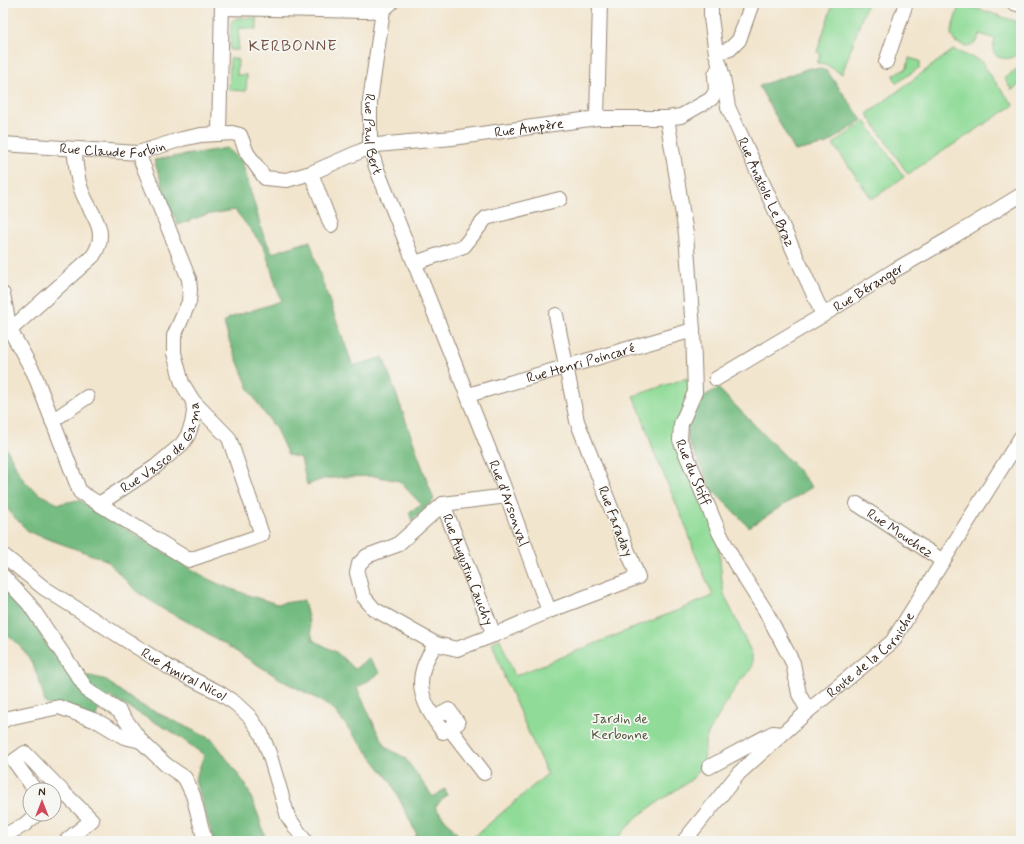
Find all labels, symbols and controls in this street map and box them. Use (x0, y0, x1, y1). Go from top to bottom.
district label: KERBONNE (248, 36, 338, 57)
street label: Rue Paul Bert (360, 92, 386, 178)
street label: Rue Ampère (493, 115, 565, 142)
street label: Rue Anatole Le Braz (733, 135, 799, 250)
street label: Rue Claude Forbin (59, 137, 168, 163)
street label: Rue Béranger (830, 259, 907, 316)
street label: Rue Henri Poincaré (525, 339, 637, 388)
street label: Rue Vasco de Gama (117, 401, 204, 498)
street label: Rue du Stiff (671, 437, 715, 509)
street label: Rue d'Arsonval (484, 458, 533, 549)
street label: Rue Faraday (593, 484, 637, 559)
street label: Rue Mouchez (863, 505, 937, 562)
street label: Rue Augustin Cauchy (438, 511, 497, 628)
street label: Route de la Corniche (823, 608, 919, 702)
street label: Rue Amiral Nicol (137, 644, 230, 705)
park label: Jardin de Kerbonne (591, 710, 649, 744)
north arrow (22, 782, 62, 822)
text: N (38, 786, 46, 800)

